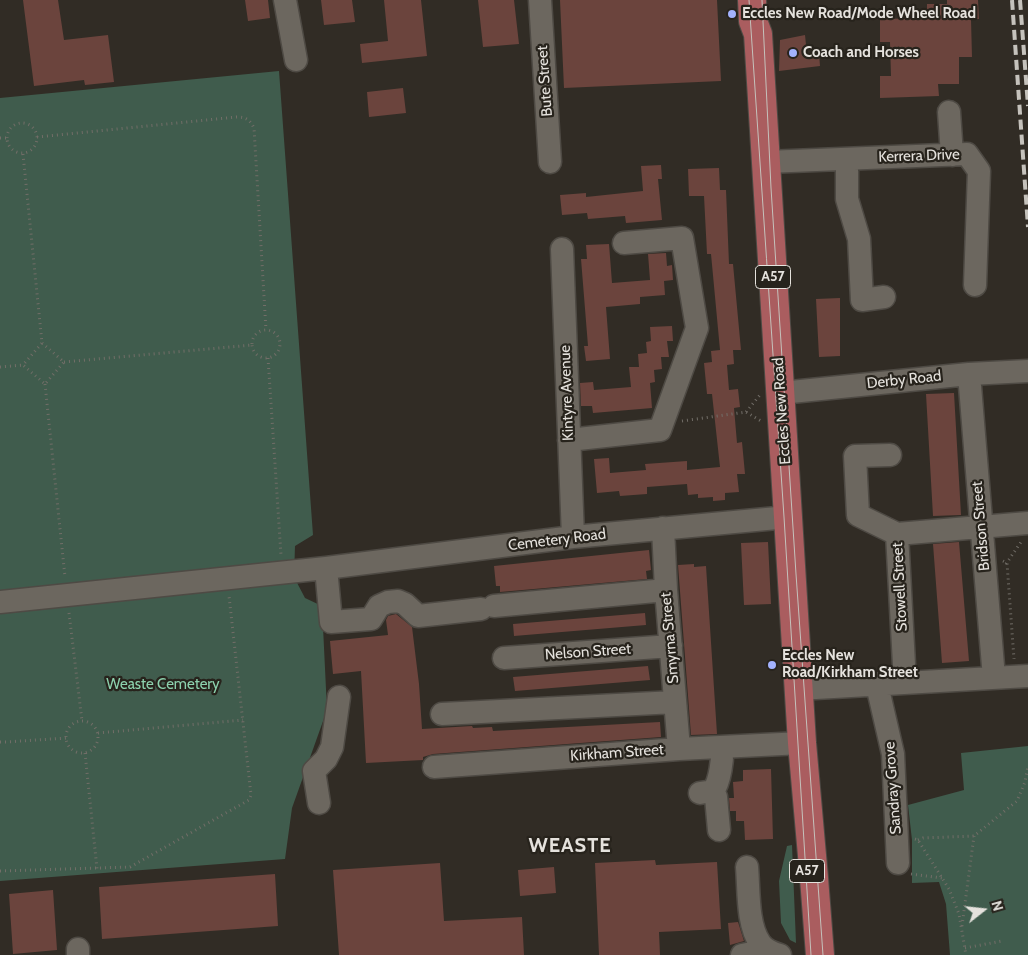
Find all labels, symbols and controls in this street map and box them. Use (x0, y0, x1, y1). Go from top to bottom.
place label: Eccles New Road/Mode Wheel Road (742, 5, 976, 23)
marker: Eccles New Road/Mode Wheel Road (726, 8, 738, 20)
place label: Coach and Horses (803, 44, 919, 62)
street label: Bute Street (534, 45, 556, 117)
marker: Coach and Horses (787, 47, 799, 59)
street label: Kerrera Drive (878, 146, 960, 166)
road number: A57 (756, 266, 790, 288)
street label: Kintyre Avenue (556, 345, 578, 441)
street label: Eccles New Road (769, 357, 795, 465)
street label: Derby Road (866, 367, 942, 393)
street label: Bridson Street (968, 480, 994, 572)
street label: Cemetery Road (507, 525, 607, 555)
street label: Stowell Street (889, 542, 911, 632)
street label: Smyrna Street (657, 592, 683, 684)
street label: Nelson Street (544, 640, 632, 664)
place label: Eccles New Road/Kirkham Street (782, 647, 918, 682)
marker: Eccles New Road/Kirkham Street (766, 659, 778, 671)
park label: Weaste Cemetery (106, 676, 220, 694)
street label: Kirkham Street (570, 741, 664, 765)
street label: Sandray Grove (881, 741, 905, 835)
district label: WEASTE (528, 834, 612, 858)
road number: A57 (790, 859, 824, 882)
north arrow (958, 885, 1008, 935)
text: N (987, 899, 1007, 913)

